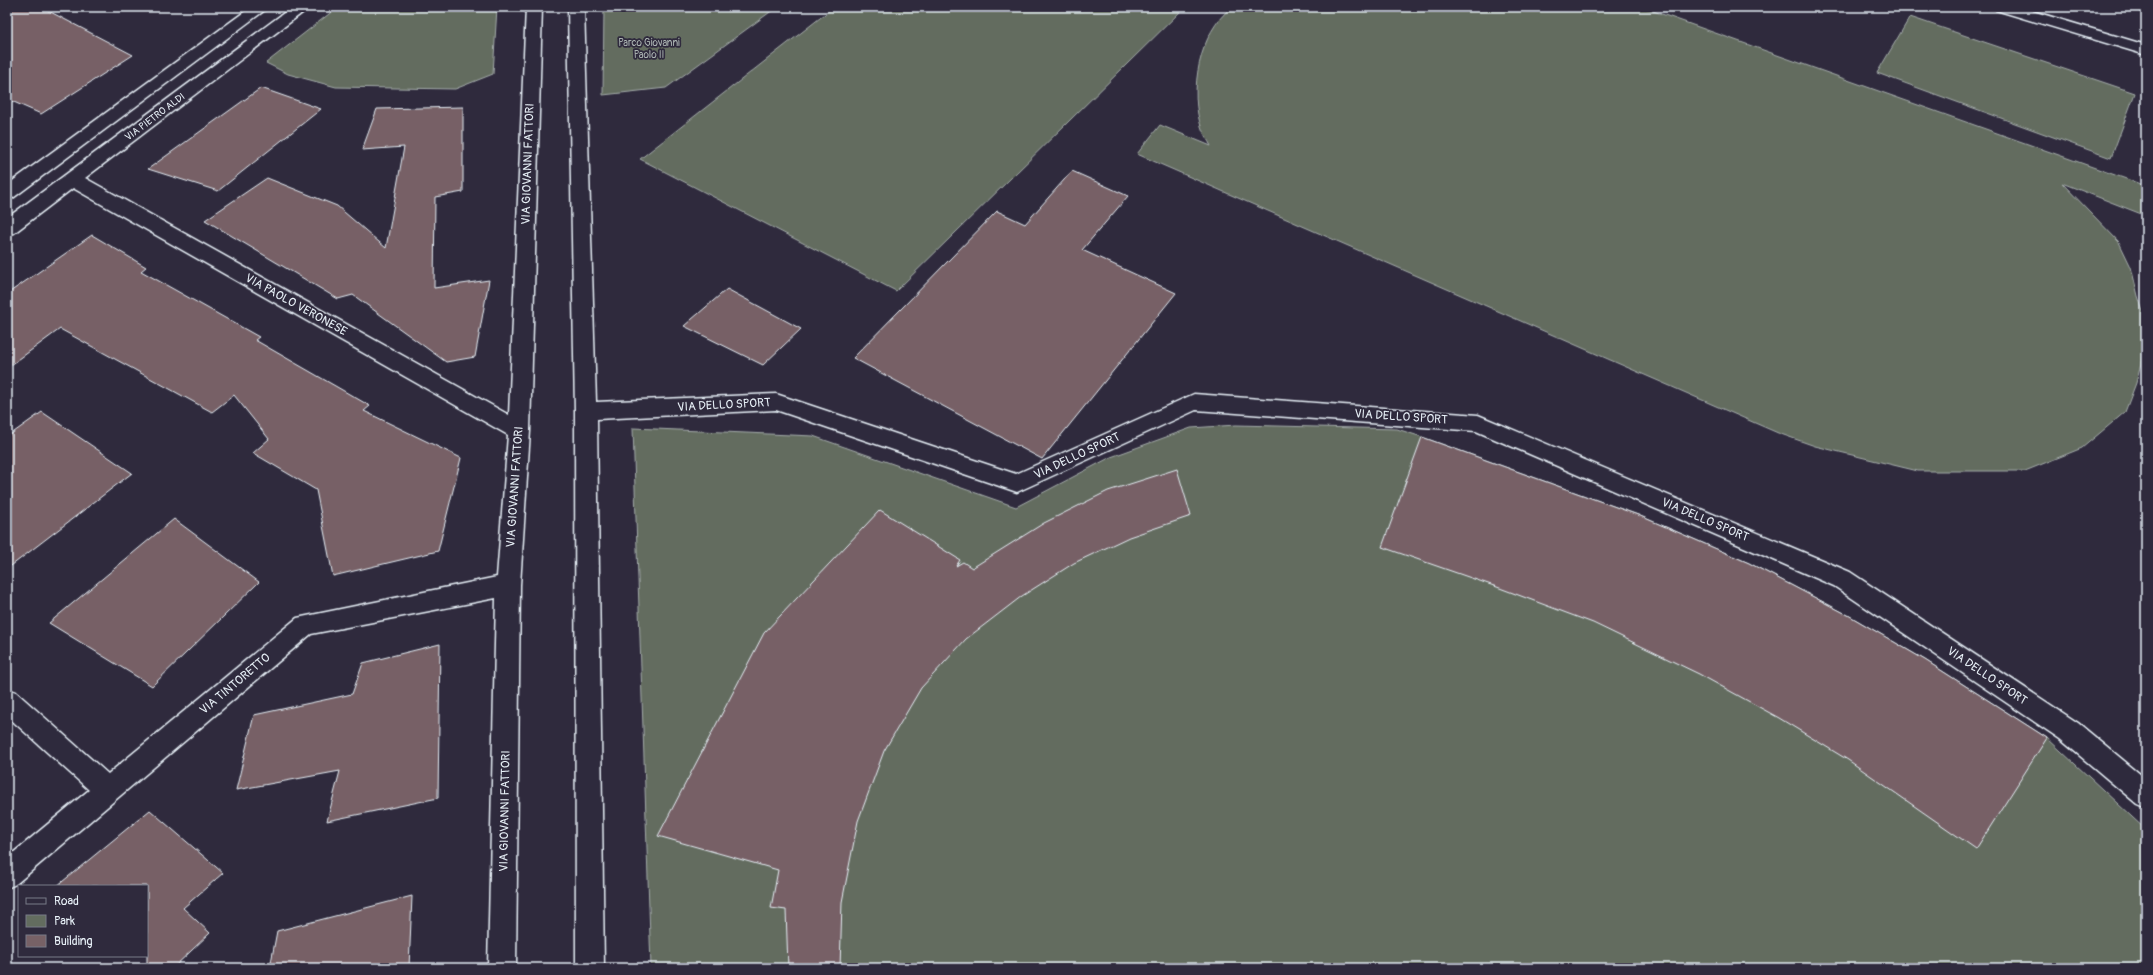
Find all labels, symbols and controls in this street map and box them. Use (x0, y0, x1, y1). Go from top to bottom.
park label: Parco Giovanni Paolo II (618, 37, 680, 61)
street label: VIA PIETRO ALDI (123, 91, 187, 143)
street label: VIA GIOVANNI FATTORI (518, 103, 538, 225)
street label: VIA PAOLO VERONESE (242, 271, 350, 339)
street label: VIA DELLO SPORT (677, 395, 771, 415)
street label: VIA DELLO SPORT (1354, 406, 1448, 428)
street label: VIA GIOVANNI FATTORI (503, 426, 527, 548)
street label: VIA DELLO SPORT (1032, 429, 1123, 483)
street label: VIA DELLO SPORT (1659, 495, 1751, 545)
street label: VIA DELLO SPORT (1944, 644, 2030, 709)
street label: VIA TINTORETTO (197, 650, 274, 718)
street label: VIA GIOVANNI FATTORI (496, 750, 514, 872)
legend (18, 885, 148, 957)
text: Road (54, 894, 79, 909)
text: Park (54, 914, 75, 929)
text: Building (54, 934, 93, 949)

